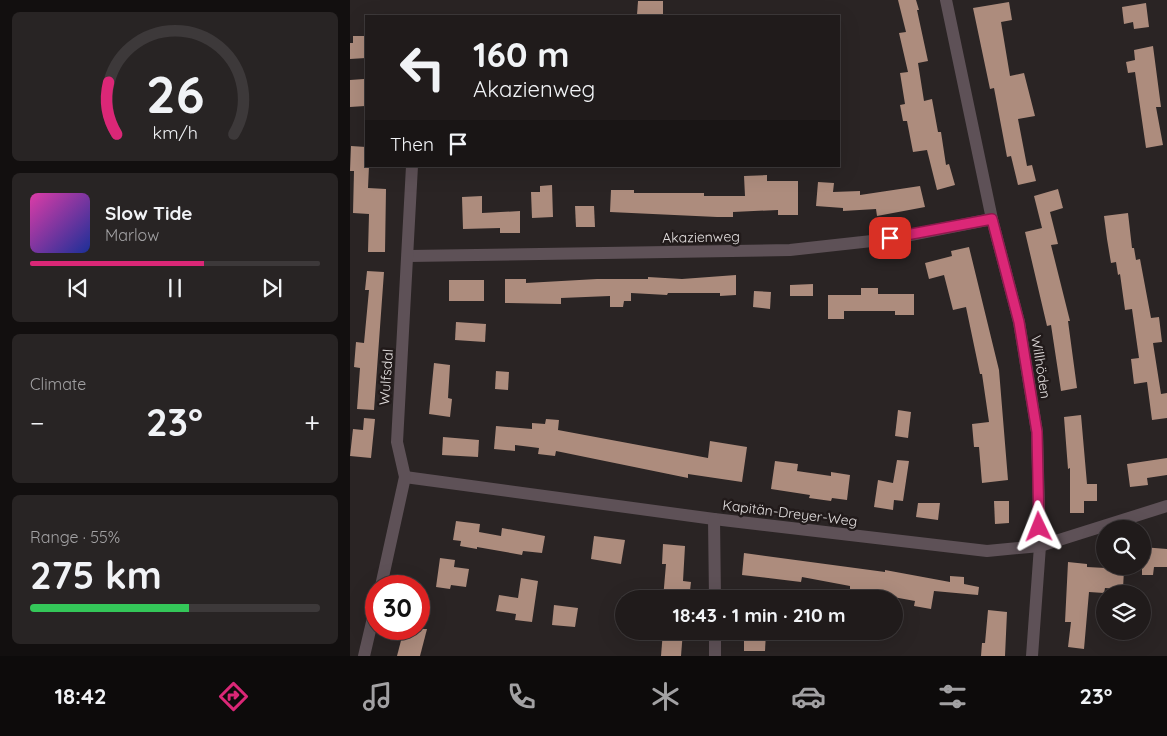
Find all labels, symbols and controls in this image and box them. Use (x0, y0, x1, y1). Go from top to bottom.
text: 160 m (473, 32, 570, 76)
icon: left (390, 35, 455, 100)
text: 26 (146, 61, 204, 126)
text: Akazienweg (473, 75, 595, 103)
text: km/h (152, 121, 198, 143)
icon: arrive (444, 130, 472, 158)
text: Then (390, 132, 434, 156)
text: Slow Tide (105, 201, 193, 225)
pin (869, 217, 911, 259)
icon: arrive (876, 224, 904, 252)
text: Marlow (105, 225, 159, 245)
street label: Akazienweg (662, 227, 740, 247)
icon: previous (64, 274, 92, 302)
icon: pause (161, 274, 189, 302)
icon: next (258, 274, 286, 302)
street label: Willhöden (1027, 334, 1055, 400)
street label: Wulfsdal (375, 348, 397, 406)
text: Climate (30, 374, 86, 394)
text: 23° (146, 398, 203, 446)
text: − (30, 405, 45, 440)
text: + (304, 405, 320, 440)
street label: Kapitän-Dreyer-Weg (722, 496, 858, 530)
position arrow (1012, 500, 1064, 552)
map controls (1096, 520, 1151, 640)
button: search (1096, 520, 1151, 575)
text: Range · 55% (30, 527, 120, 547)
text: 275 km (30, 551, 162, 599)
speed limit sign: 30 (365, 575, 430, 640)
button: layers (1096, 585, 1151, 640)
text: 18:43 · 1 min · 210 m (673, 603, 845, 627)
icon: directions (216, 679, 251, 714)
icon: music (360, 679, 395, 714)
icon: phone (504, 679, 539, 714)
icon: climate (648, 679, 683, 714)
icon: car (791, 679, 826, 714)
icon: filters (935, 679, 970, 714)
text: 18:42 (54, 682, 107, 710)
text: 23° (1079, 682, 1112, 710)

